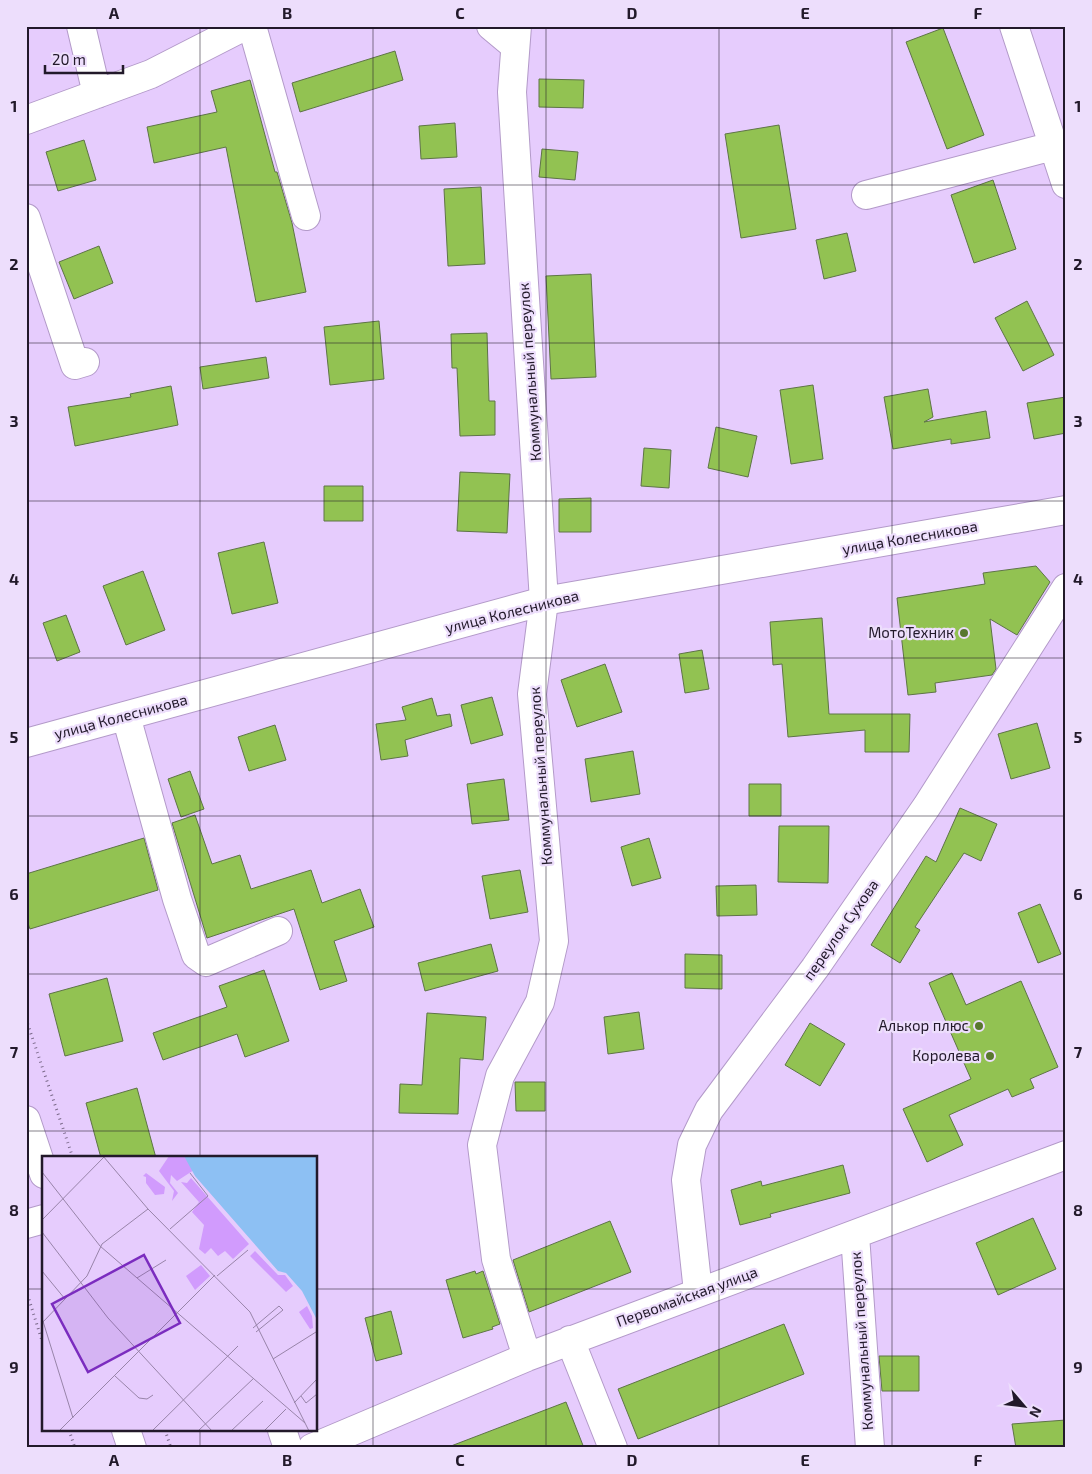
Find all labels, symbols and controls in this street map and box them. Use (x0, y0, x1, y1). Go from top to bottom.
text: A (109, 3, 120, 22)
text: B (282, 3, 292, 22)
text: C (455, 3, 465, 22)
text: D (627, 3, 638, 22)
text: E (800, 3, 810, 22)
text: F (974, 3, 983, 22)
scale bar (45, 42, 122, 74)
text: 20 m (52, 50, 86, 68)
text: 1 (11, 96, 17, 115)
text: 1 (1075, 96, 1081, 115)
text: 2 (9, 254, 19, 273)
text: 2 (1073, 254, 1083, 273)
street label: Коммунальный переулок (514, 282, 545, 462)
text: 3 (9, 411, 19, 430)
text: 3 (1073, 411, 1083, 430)
street label: улица Колесникова (841, 516, 979, 559)
text: 4 (9, 569, 19, 588)
text: 4 (1073, 569, 1083, 588)
street label: улица Колесникова (443, 586, 581, 637)
place label: МотоТехник (868, 623, 954, 641)
marker: МотоТехник (958, 627, 970, 639)
street label: Коммунальный переулок (525, 686, 556, 866)
street label: улица Колесникова (52, 690, 190, 743)
text: 5 (10, 727, 19, 746)
text: 5 (1074, 727, 1083, 746)
street label: переулок Сухова (799, 876, 882, 984)
text: 6 (9, 884, 19, 903)
text: 6 (1073, 884, 1083, 903)
place label: Алькор плюс (879, 1016, 969, 1034)
marker: Алькор плюс (973, 1020, 985, 1032)
text: 7 (10, 1042, 19, 1061)
text: 7 (1074, 1042, 1083, 1061)
place label: Королева (912, 1046, 980, 1064)
marker: Королева (984, 1050, 996, 1062)
inset map (42, 1156, 318, 1432)
text: 8 (9, 1200, 19, 1219)
text: 8 (1073, 1200, 1083, 1219)
street label: Коммунальный переулок (846, 1251, 877, 1431)
street label: Первомайская улица (614, 1262, 760, 1331)
text: 9 (9, 1357, 19, 1376)
text: 9 (1073, 1357, 1083, 1376)
north arrow (1000, 1382, 1050, 1432)
text: N (1026, 1404, 1046, 1421)
text: A (109, 1450, 120, 1469)
text: B (282, 1450, 292, 1469)
text: C (455, 1450, 465, 1469)
text: D (627, 1450, 638, 1469)
text: E (800, 1450, 810, 1469)
text: F (974, 1450, 983, 1469)

